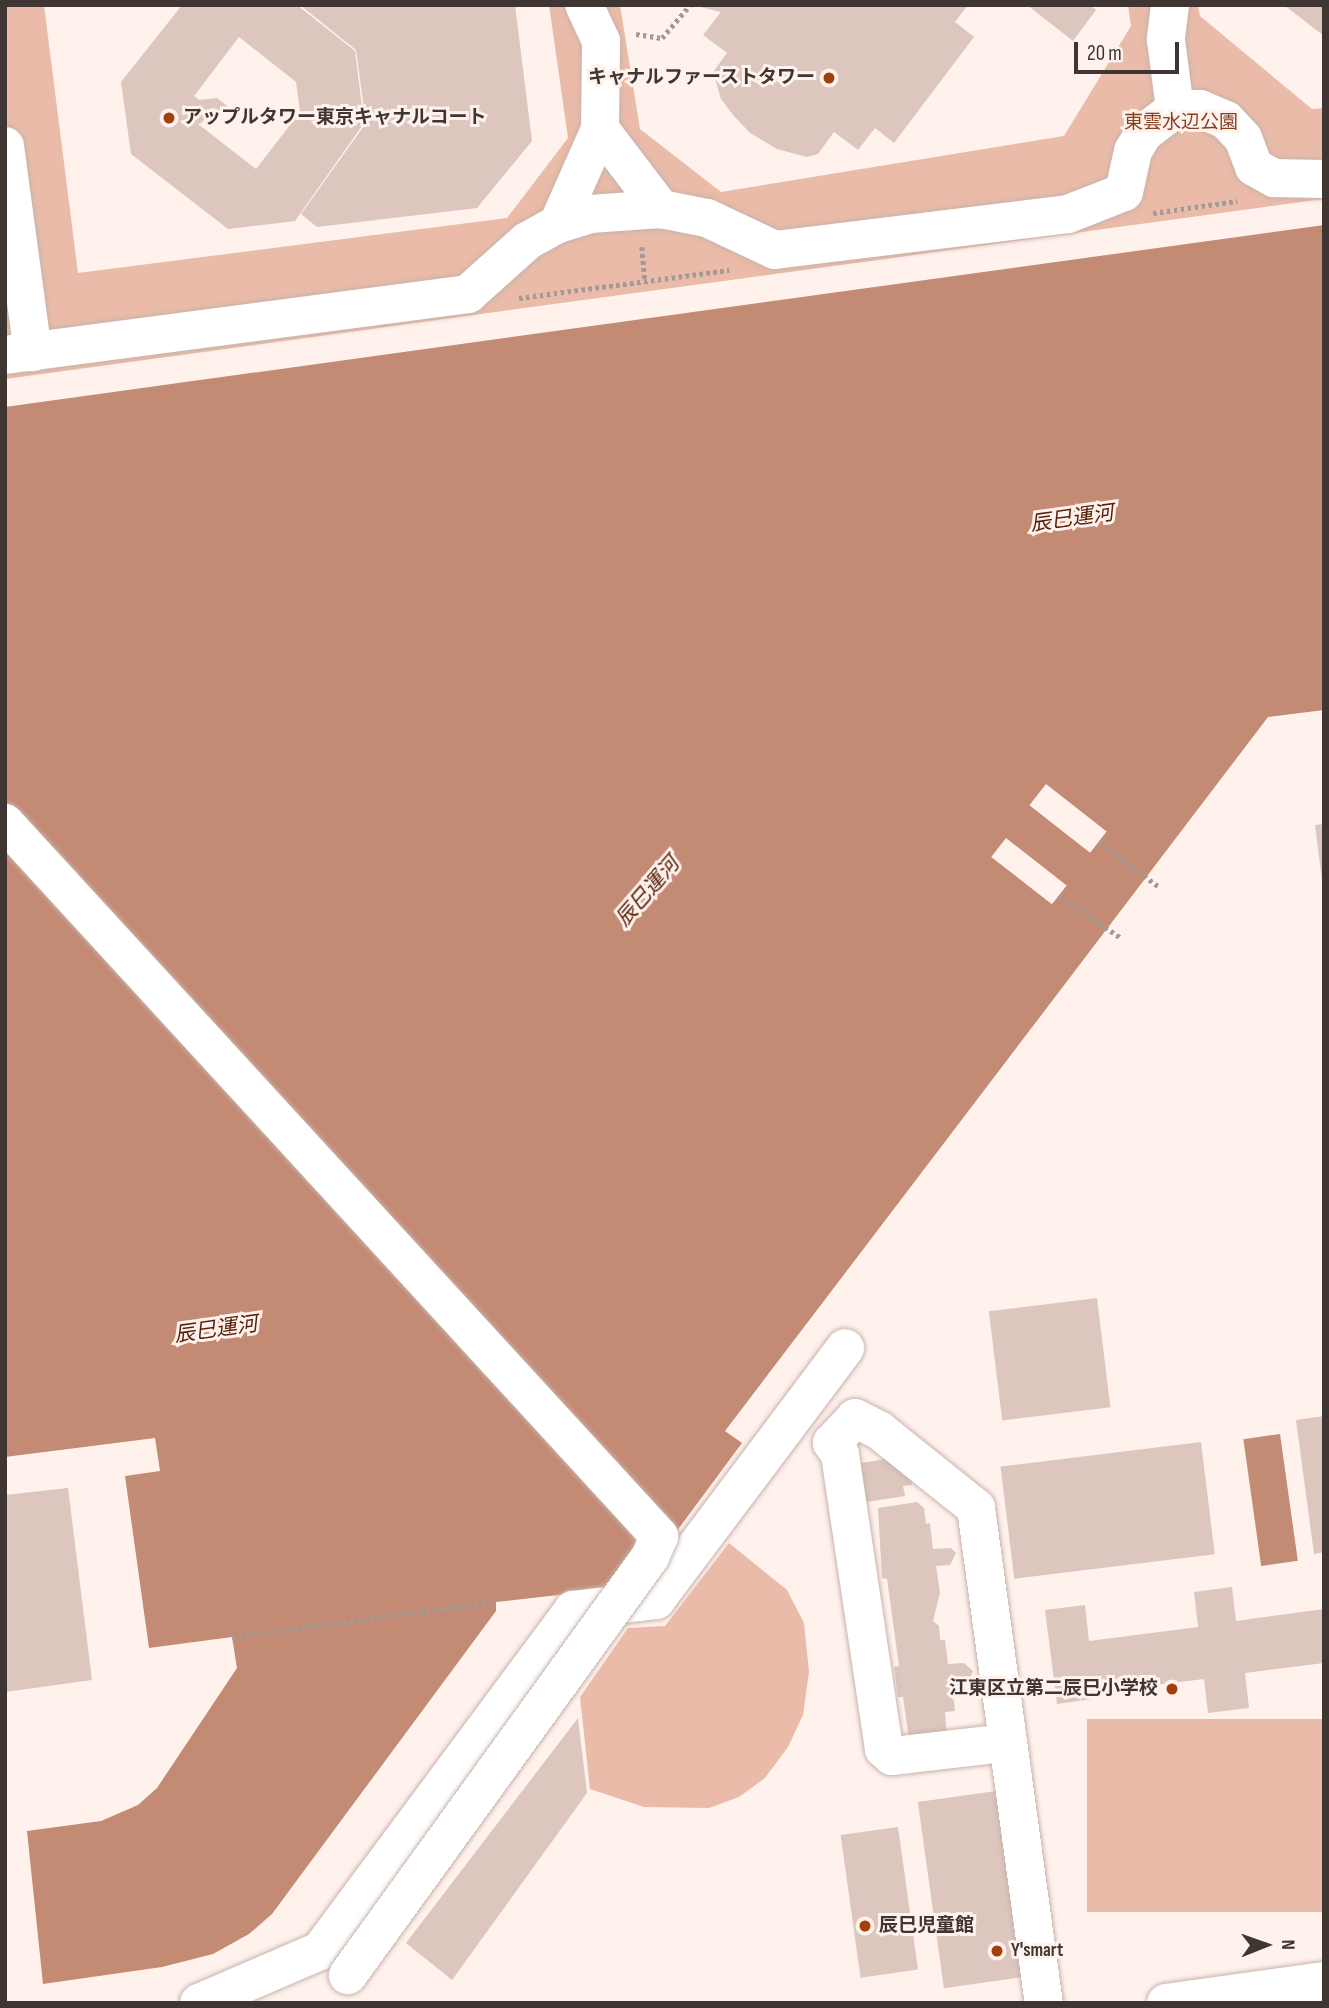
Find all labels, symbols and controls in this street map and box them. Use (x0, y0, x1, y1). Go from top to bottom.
scale bar (1077, 28, 1182, 72)
text: 20 m (1087, 41, 1122, 66)
place label: キャナルファーストタワー (587, 67, 815, 89)
marker: キャナルファーストタワー (821, 70, 837, 86)
place label: アップルタワー東京キャナルコート (183, 107, 487, 129)
marker: アップルタワー東京キャナルコート (161, 110, 177, 126)
park label: 東雲水辺公園 (1124, 112, 1238, 134)
water label: 辰巳運河 (1029, 501, 1115, 537)
water label: 辰巳運河 (611, 852, 685, 932)
water label: 辰巳運河 (173, 1312, 259, 1348)
place label: 江東区立第二辰巳小学校 (949, 1678, 1158, 1700)
marker: 江東区立第二辰巳小学校 (1164, 1681, 1180, 1697)
north arrow (1231, 1910, 1301, 1980)
place label: 辰巳児童館 (879, 1915, 974, 1937)
marker: 辰巳児童館 (857, 1918, 873, 1934)
text: N (1276, 1939, 1299, 1950)
place label: Y'smart (1011, 1940, 1063, 1962)
marker: Y'smart (989, 1943, 1005, 1959)

